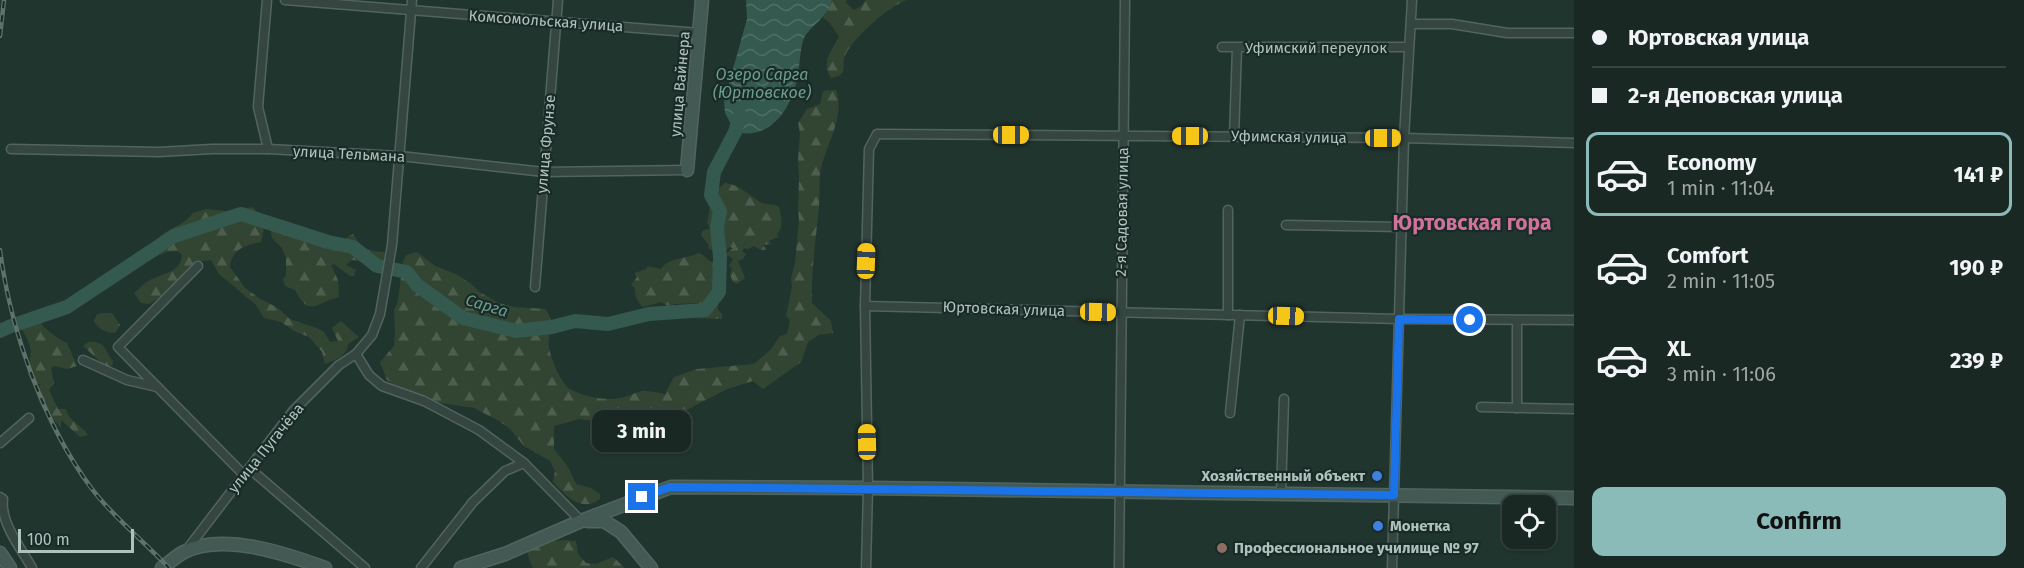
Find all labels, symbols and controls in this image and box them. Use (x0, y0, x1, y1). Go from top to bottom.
street label: Комсомольская улица (468, 7, 624, 35)
text: Юртовская улица (1628, 24, 1809, 51)
street label: улица Вайнера (666, 30, 694, 138)
street label: Уфимский переулок (1245, 39, 1387, 57)
water label: Озеро Сарга (Юртовское) (713, 65, 811, 102)
text: 2-я Деповская улица (1628, 82, 1843, 109)
street label: улица Фрунзе (533, 94, 559, 194)
car (993, 126, 1029, 144)
car (1172, 127, 1208, 145)
street label: Уфимская улица (1231, 127, 1347, 147)
car (1365, 129, 1401, 147)
street label: улица Тельмана (292, 142, 406, 166)
street label: 2-я Садовая улица (1112, 147, 1132, 277)
icon: car (1595, 147, 1649, 201)
text: Economy (1667, 149, 1756, 176)
text: 141 ₽ (1953, 161, 2003, 188)
text: 1 min · 11:04 (1667, 176, 1775, 200)
district label: Юртовская гора (1393, 210, 1551, 236)
icon: car (1595, 240, 1649, 294)
text: Comfort (1667, 242, 1748, 269)
car (856, 243, 876, 279)
text: 190 ₽ (1949, 254, 2003, 281)
text: 2 min · 11:05 (1667, 269, 1775, 293)
water label: Сарга (463, 290, 510, 321)
street label: Юртовская улица (942, 298, 1066, 320)
car (1080, 303, 1116, 321)
car (1268, 306, 1304, 326)
route start (1456, 306, 1483, 333)
icon: car (1595, 333, 1649, 387)
text: XL (1667, 335, 1691, 362)
text: 239 ₽ (1950, 347, 2003, 374)
text: 3 min · 11:06 (1667, 362, 1776, 386)
street label: улица Пугачёва (224, 400, 308, 496)
callout: 3 min (592, 410, 692, 452)
text: 3 min (617, 419, 666, 443)
car (858, 424, 876, 460)
place label: Хозяйственный объект (1201, 467, 1366, 485)
marker: Хозяйственный объект (1370, 469, 1384, 483)
route end (628, 483, 655, 510)
button: Confirm (1592, 487, 2006, 556)
map controls (1502, 495, 1556, 549)
button: locate (1502, 495, 1556, 549)
place label: Монетка (1390, 517, 1451, 535)
marker: Монетка (1371, 519, 1385, 533)
scale bar (18, 526, 134, 554)
text: 100 m (27, 530, 70, 549)
place label: Профессиональное училище № 97 (1234, 539, 1479, 557)
marker: Профессиональное училище № 97 (1215, 541, 1229, 555)

